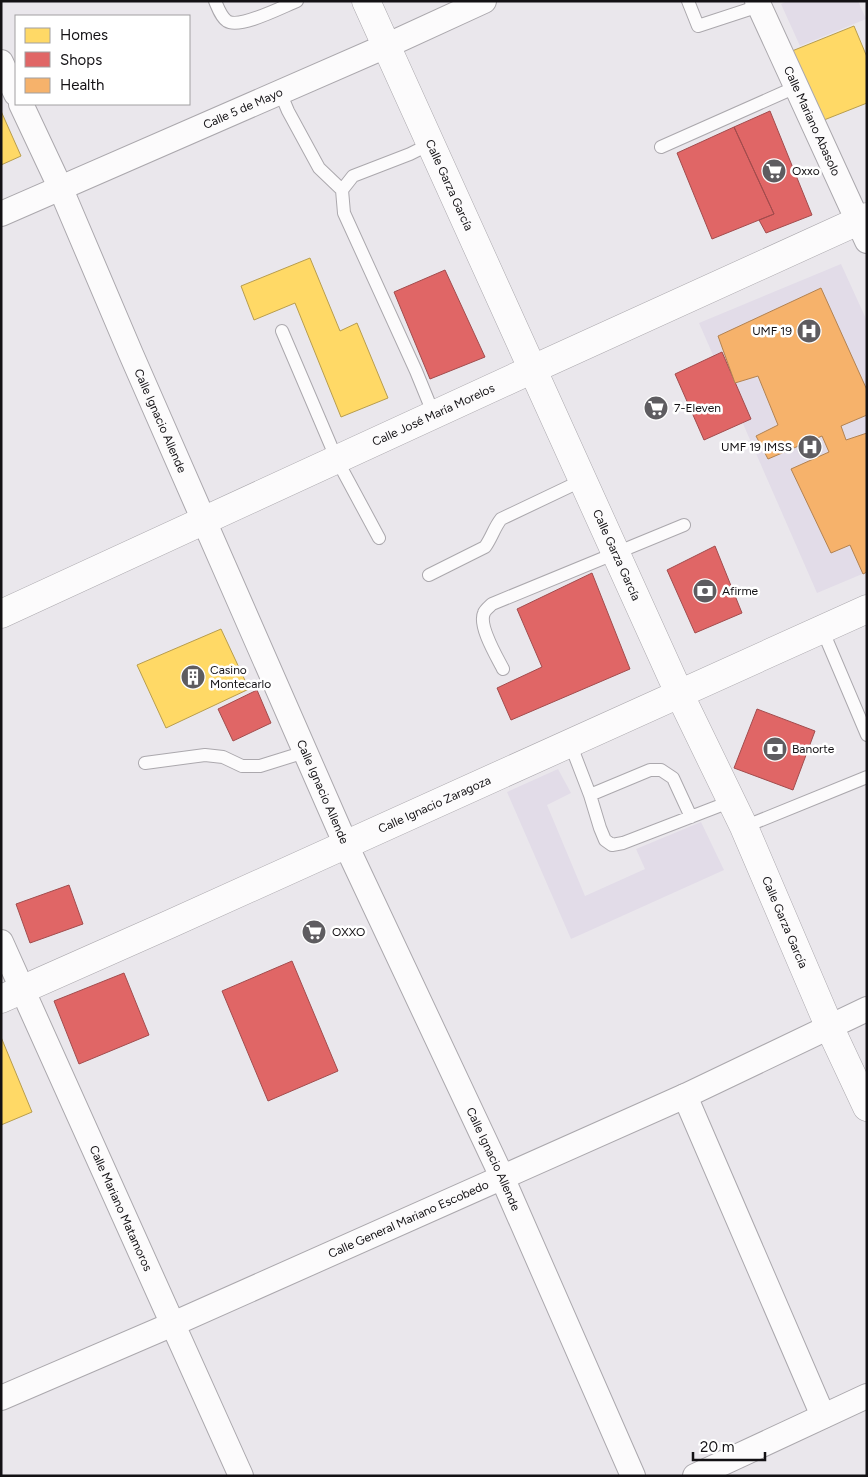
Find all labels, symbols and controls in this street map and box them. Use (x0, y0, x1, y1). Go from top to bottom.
legend (15, 15, 190, 105)
text: Homes (60, 26, 108, 44)
text: Shops (60, 51, 102, 69)
street label: Calle Mariano Abasolo (781, 64, 843, 178)
text: Health (60, 76, 104, 94)
street label: Calle 5 de Mayo (201, 85, 285, 132)
street label: Calle Garza García (423, 137, 476, 233)
supermarket icon: Oxxo (761, 158, 787, 184)
place label: Oxxo (792, 164, 820, 178)
hospital icon: UMF 19 (796, 318, 822, 344)
place label: UMF 19 (752, 324, 792, 338)
street label: Calle Ignacio Allende (131, 366, 189, 475)
street label: Calle José María Morelos (370, 381, 497, 449)
supermarket icon: 7-Eleven (643, 395, 669, 421)
place label: 7-Eleven (674, 401, 721, 415)
hospital icon: UMF 19 IMSS (797, 434, 823, 460)
place label: UMF 19 IMSS (721, 440, 792, 454)
street label: Calle Garza García (590, 507, 643, 603)
bank icon: Afirme (692, 578, 718, 604)
place label: Afirme (722, 584, 759, 598)
place label: Casino Montecarlo (210, 663, 271, 691)
building icon: Casino Montecarlo (180, 664, 206, 690)
bank icon: Banorte (762, 736, 788, 762)
street label: Calle Ignacio Allende (294, 737, 352, 846)
place label: Banorte (792, 742, 835, 756)
street label: Calle Ignacio Zaragoza (376, 773, 493, 836)
street label: Calle Garza García (759, 874, 810, 970)
supermarket icon: OXXO (301, 919, 327, 945)
place label: OXXO (332, 925, 365, 939)
street label: Calle Ignacio Allende (463, 1105, 523, 1213)
street label: Calle Mariano Matamoros (86, 1143, 155, 1274)
street label: Calle General Mariano Escobedo (326, 1177, 491, 1261)
scale bar (693, 1430, 766, 1462)
text: 20 m (700, 1438, 734, 1456)

